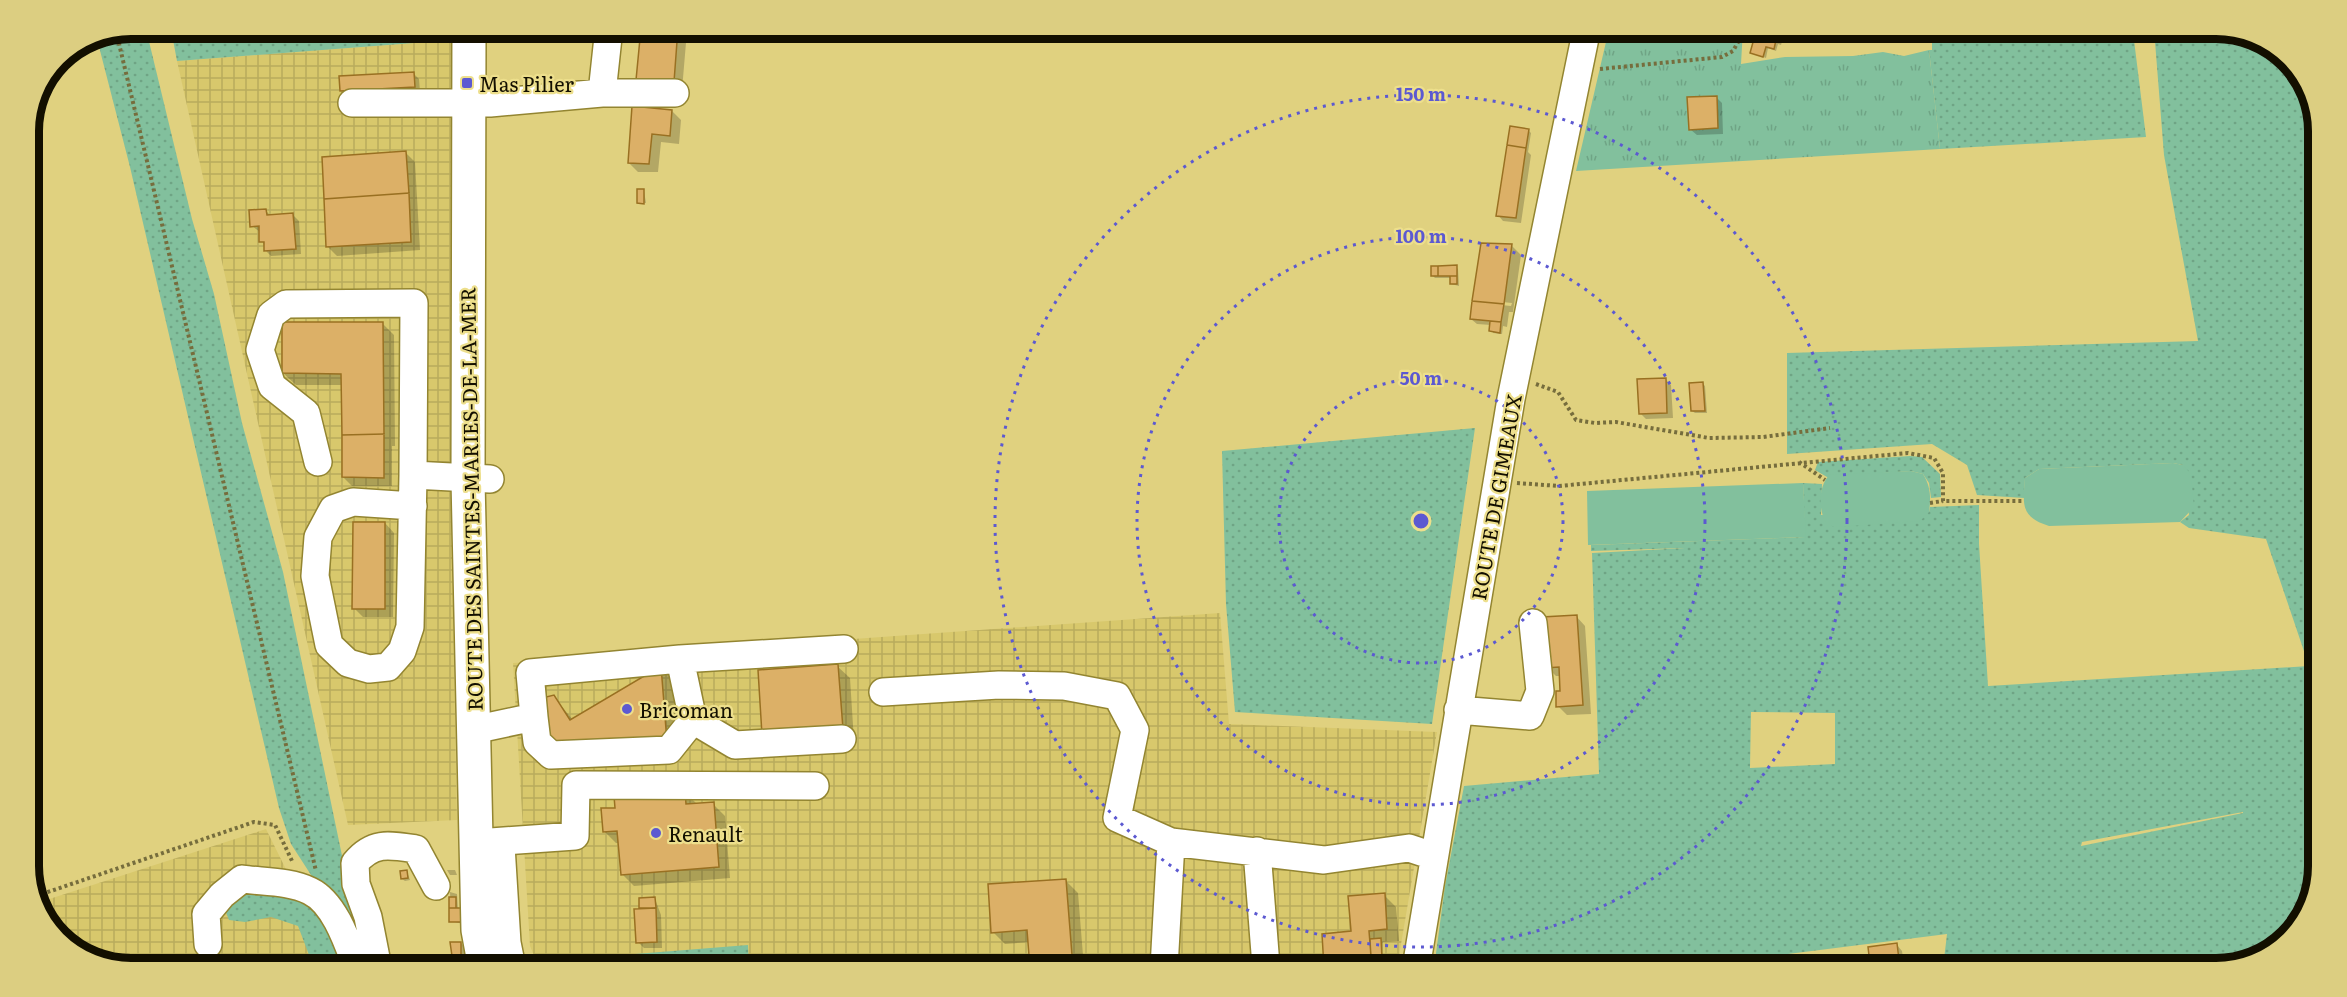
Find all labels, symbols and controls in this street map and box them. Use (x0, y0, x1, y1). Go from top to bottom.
place label: Mas Pilier (479, 68, 575, 98)
marker: Mas Pilier (460, 76, 474, 90)
text: 150 m (1396, 80, 1446, 107)
text: 100 m (1395, 222, 1447, 249)
street label: ROUTE DES SAINTES-MARIES-DE-LA-MER (451, 287, 489, 711)
text: 50 m (1400, 364, 1442, 391)
street label: ROUTE DE GIMEAUX (1462, 392, 1528, 602)
centre of rings (1411, 511, 1431, 531)
place label: Bricoman (639, 694, 733, 724)
marker: Bricoman (620, 702, 634, 716)
place label: Renault (668, 818, 743, 848)
marker: Renault (649, 826, 663, 840)

